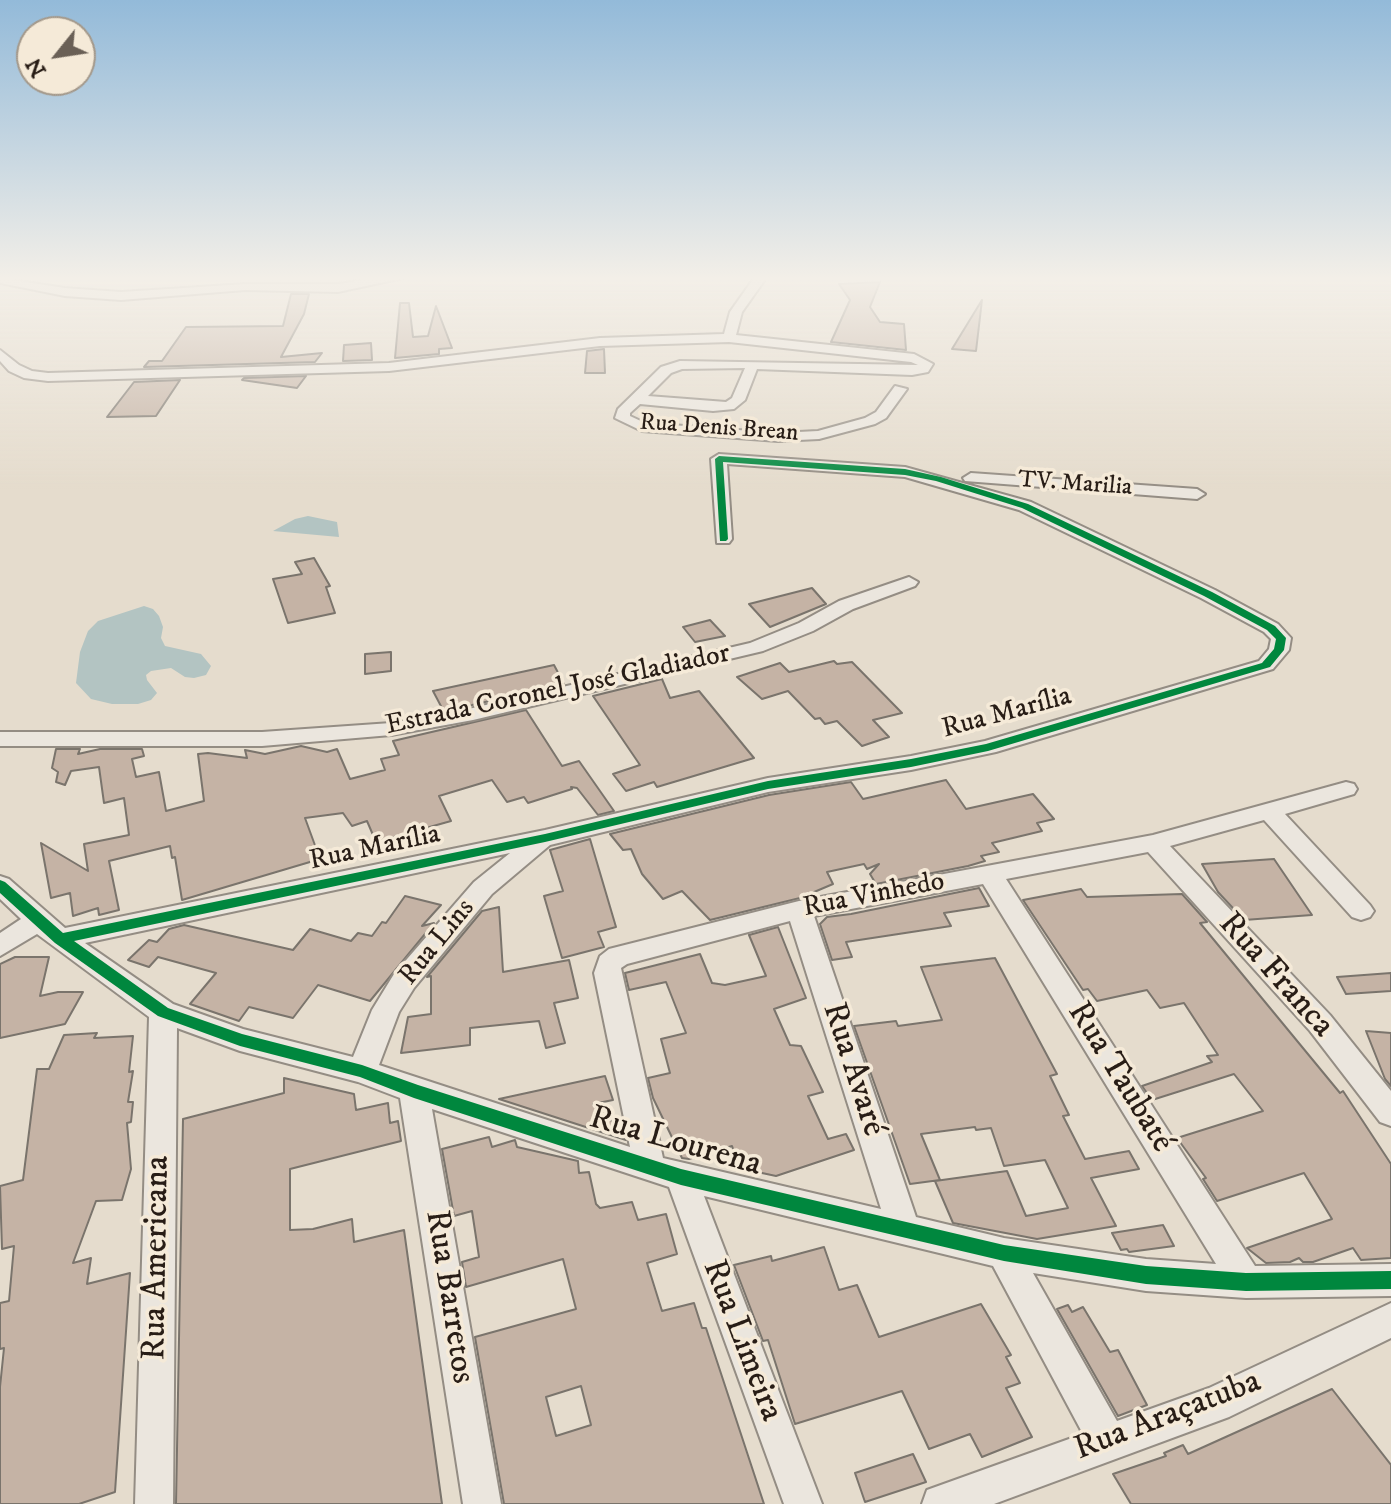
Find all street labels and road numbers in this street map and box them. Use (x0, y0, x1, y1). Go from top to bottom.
street label: Rua Denis Brean (639, 409, 799, 449)
street label: TV. Marilia (1017, 467, 1133, 503)
street label: Estrada Coronel José Gladiador (383, 638, 733, 744)
street label: Rua Marília (939, 681, 1075, 747)
street label: Rua Marília (307, 819, 443, 879)
street label: Rua Vinhedo (801, 866, 947, 926)
street label: Rua Lins (393, 893, 483, 993)
street label: Rua Franca (1208, 905, 1342, 1047)
street label: Rua Taubaté (1057, 995, 1181, 1161)
street label: Rua Avaré (811, 998, 893, 1142)
street label: Rua Lourena (584, 1099, 766, 1187)
street label: Rua Americana (136, 1155, 180, 1361)
street label: Rua Barretos (414, 1207, 482, 1387)
street label: Rua Limeira (692, 1255, 790, 1427)
street label: Rua Araçatuba (1069, 1363, 1267, 1471)

